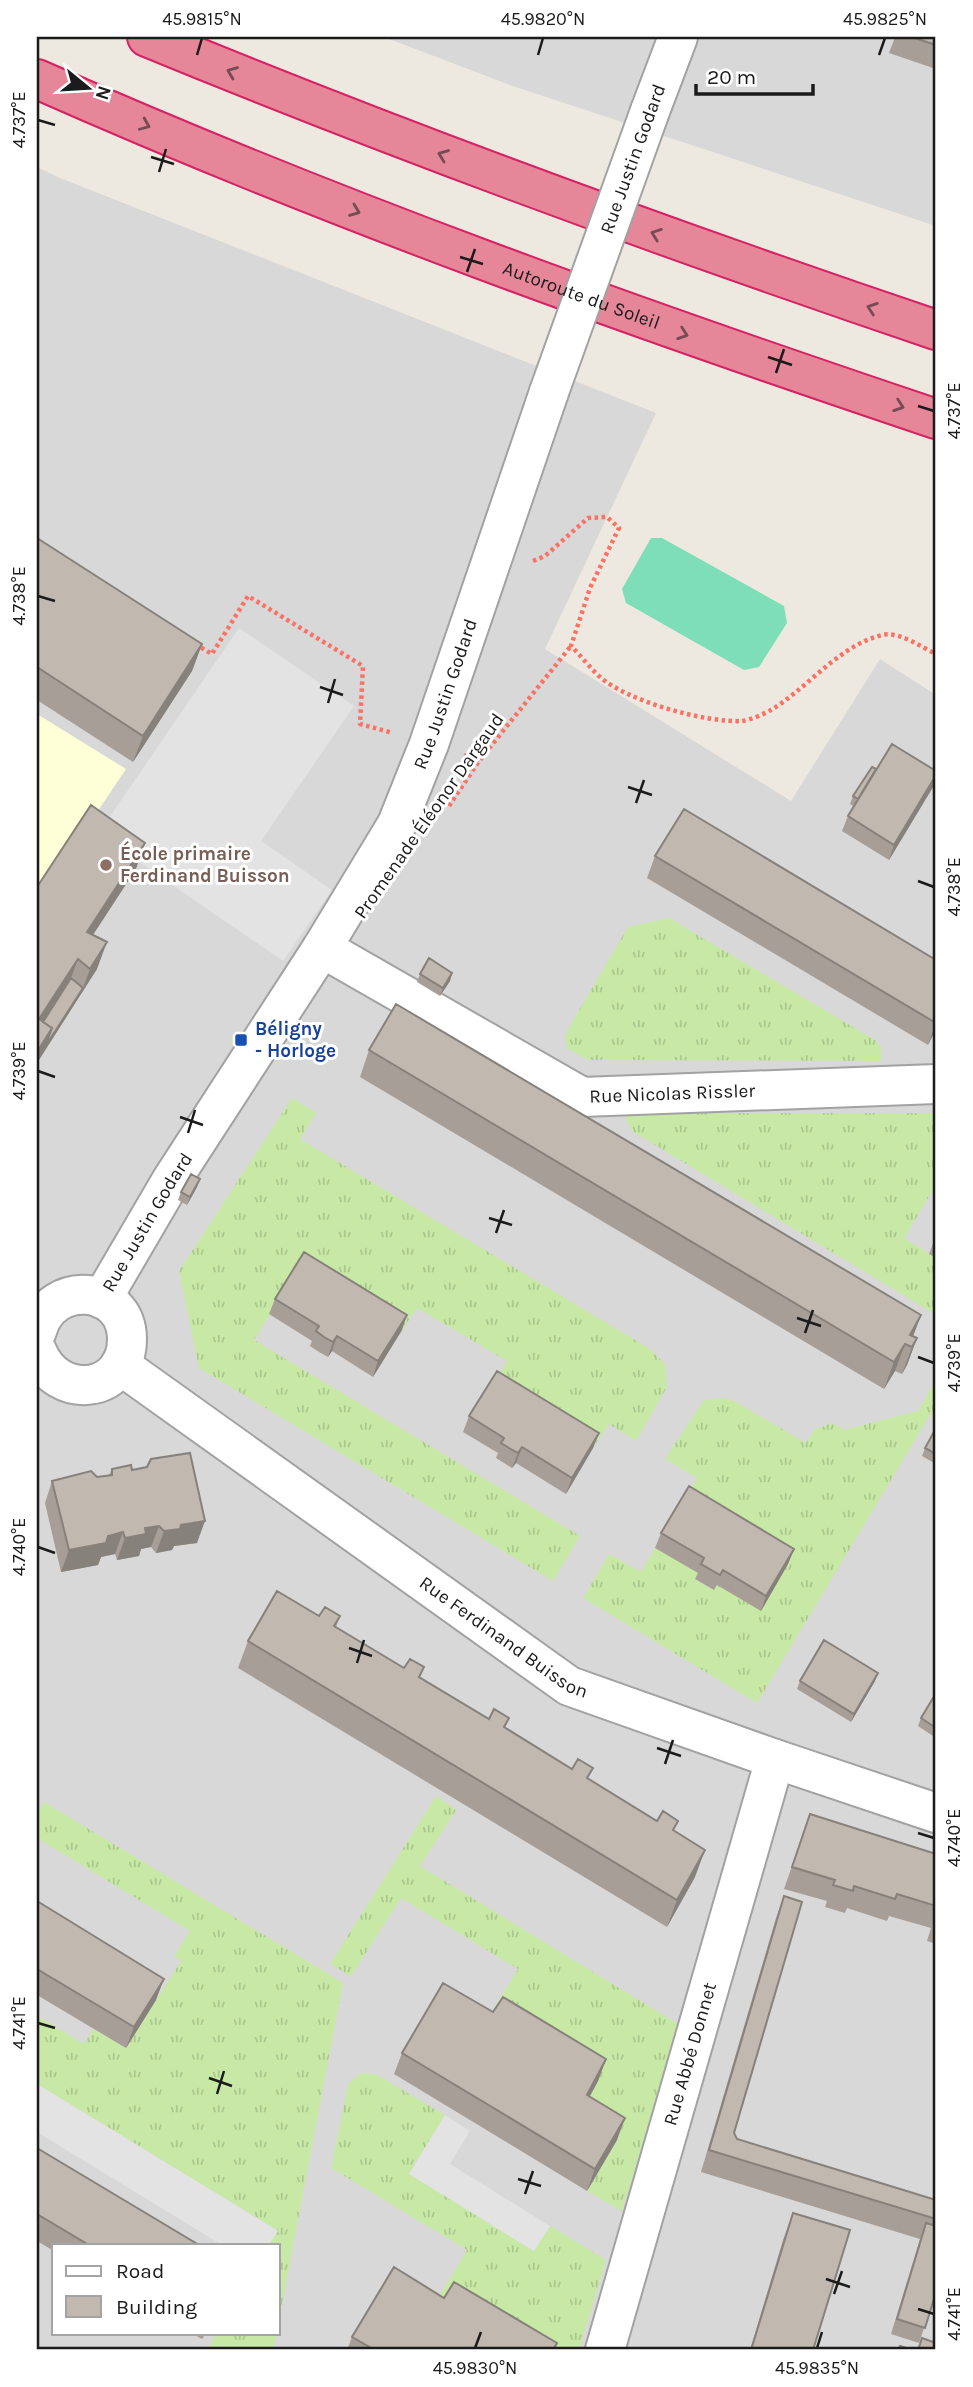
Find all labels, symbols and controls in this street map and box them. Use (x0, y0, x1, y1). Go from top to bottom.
text: 45.9815°N (162, 8, 242, 30)
text: 45.9820°N (501, 8, 585, 30)
text: 45.9825°N (843, 8, 927, 30)
north arrow (52, 52, 122, 122)
scale bar (696, 52, 814, 96)
text: 20 m (707, 65, 756, 89)
one-way arrow (226, 66, 238, 80)
street label: Rue Justin Godard (596, 81, 670, 237)
text: N (91, 83, 116, 103)
text: 4.737°E (8, 91, 30, 149)
one-way arrow (137, 117, 150, 131)
one-way arrow (438, 149, 450, 163)
one-way arrow (349, 202, 361, 216)
one-way arrow (651, 228, 663, 242)
street label: Autoroute du Soleil (500, 257, 663, 334)
one-way arrow (866, 302, 878, 316)
one-way arrow (677, 326, 689, 340)
text: 4.737°E (943, 382, 965, 440)
one-way arrow (892, 398, 904, 412)
text: 4.738°E (8, 566, 30, 626)
street label: Rue Justin Godard (409, 616, 482, 773)
street label: Promenade Éléonor Dargaud (349, 709, 508, 923)
place label: École primaire Ferdinand Buisson (120, 840, 290, 887)
marker: École primaire Ferdinand Buisson (98, 857, 114, 873)
text: 4.738°E (943, 857, 965, 917)
place label: Béligny - Horloge (255, 1018, 336, 1062)
marker: Béligny - Horloge (233, 1032, 249, 1048)
text: 4.739°E (8, 1041, 30, 1101)
street label: Rue Nicolas Rissler (589, 1080, 756, 1108)
street label: Rue Justin Godard (98, 1149, 197, 1296)
text: 4.739°E (943, 1333, 965, 1393)
text: 4.740°E (8, 1518, 30, 1576)
street label: Rue Ferdinand Buisson (415, 1572, 591, 1703)
text: 4.740°E (943, 1809, 965, 1867)
street label: Rue Abbé Donnet (659, 1980, 721, 2128)
text: 4.741°E (8, 1996, 30, 2050)
legend (52, 2244, 280, 2334)
text: Road (116, 2259, 164, 2283)
text: 4.741°E (943, 2287, 965, 2341)
text: Building (116, 2295, 197, 2319)
text: 45.9830°N (433, 2357, 517, 2379)
text: 45.9835°N (775, 2357, 859, 2379)

